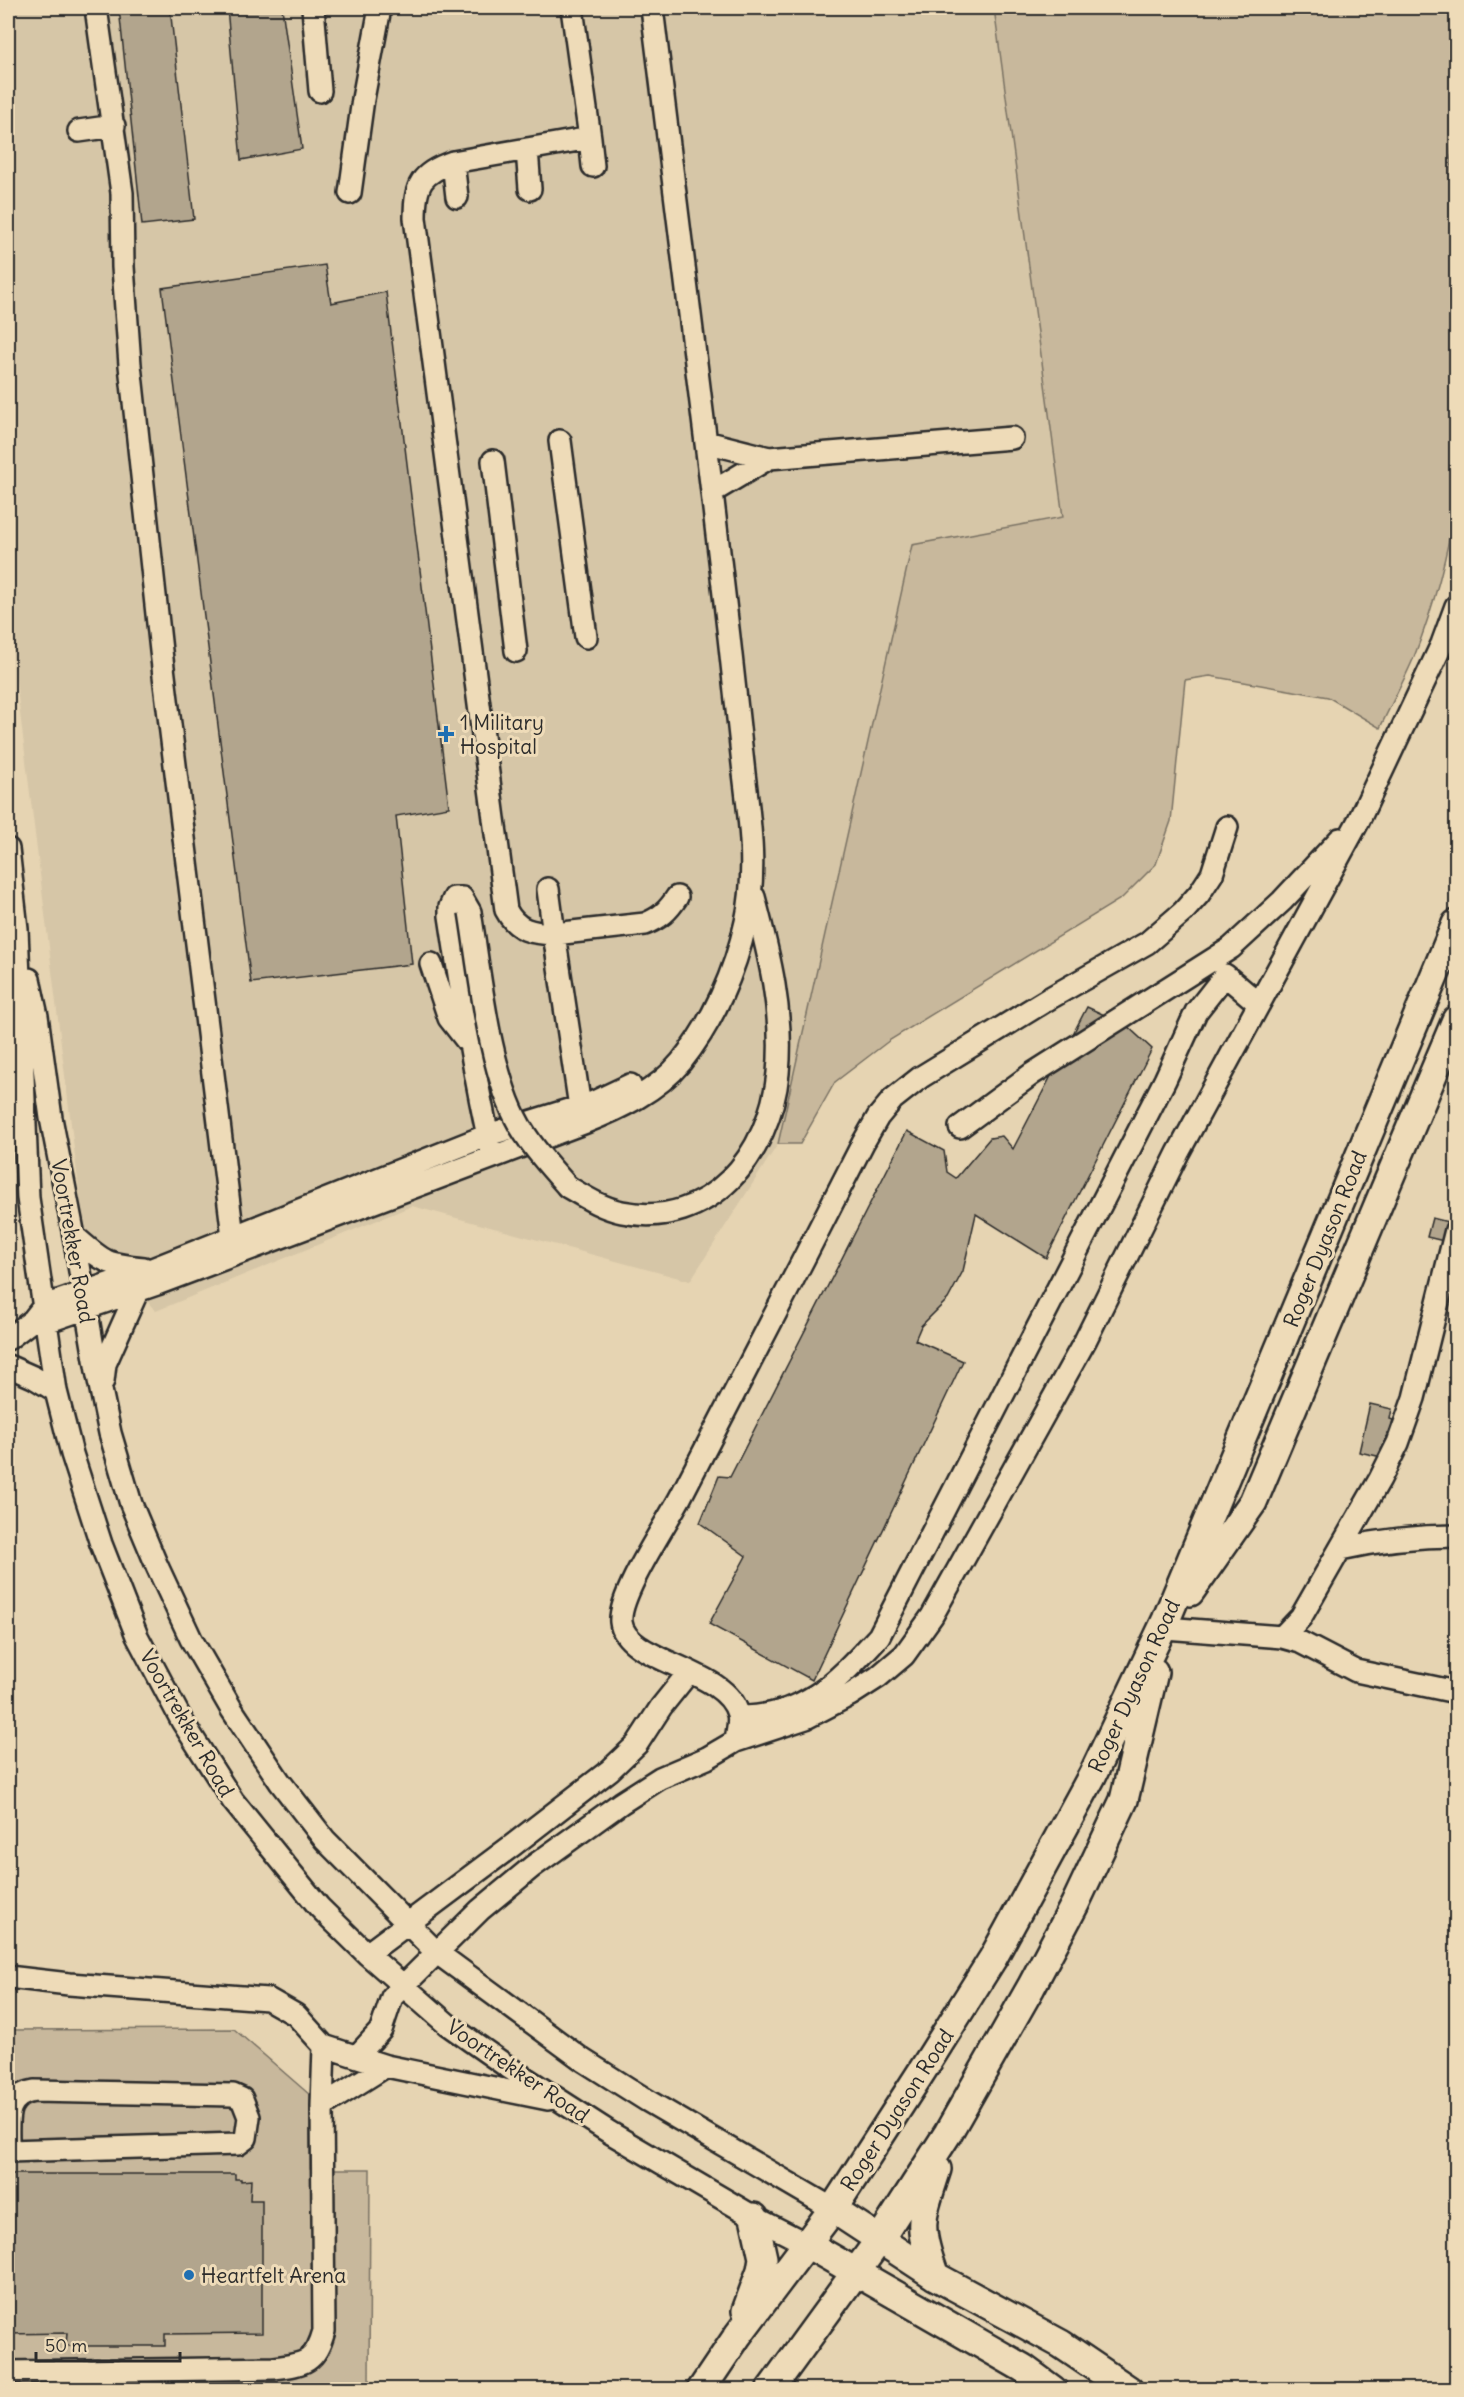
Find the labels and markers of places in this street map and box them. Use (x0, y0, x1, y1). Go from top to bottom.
place label: 1 Military Hospital (460, 709, 544, 760)
marker: 1 Military Hospital (437, 725, 455, 743)
place label: Heartfelt Arena (201, 2262, 346, 2289)
marker: Heartfelt Arena (182, 2268, 196, 2282)

